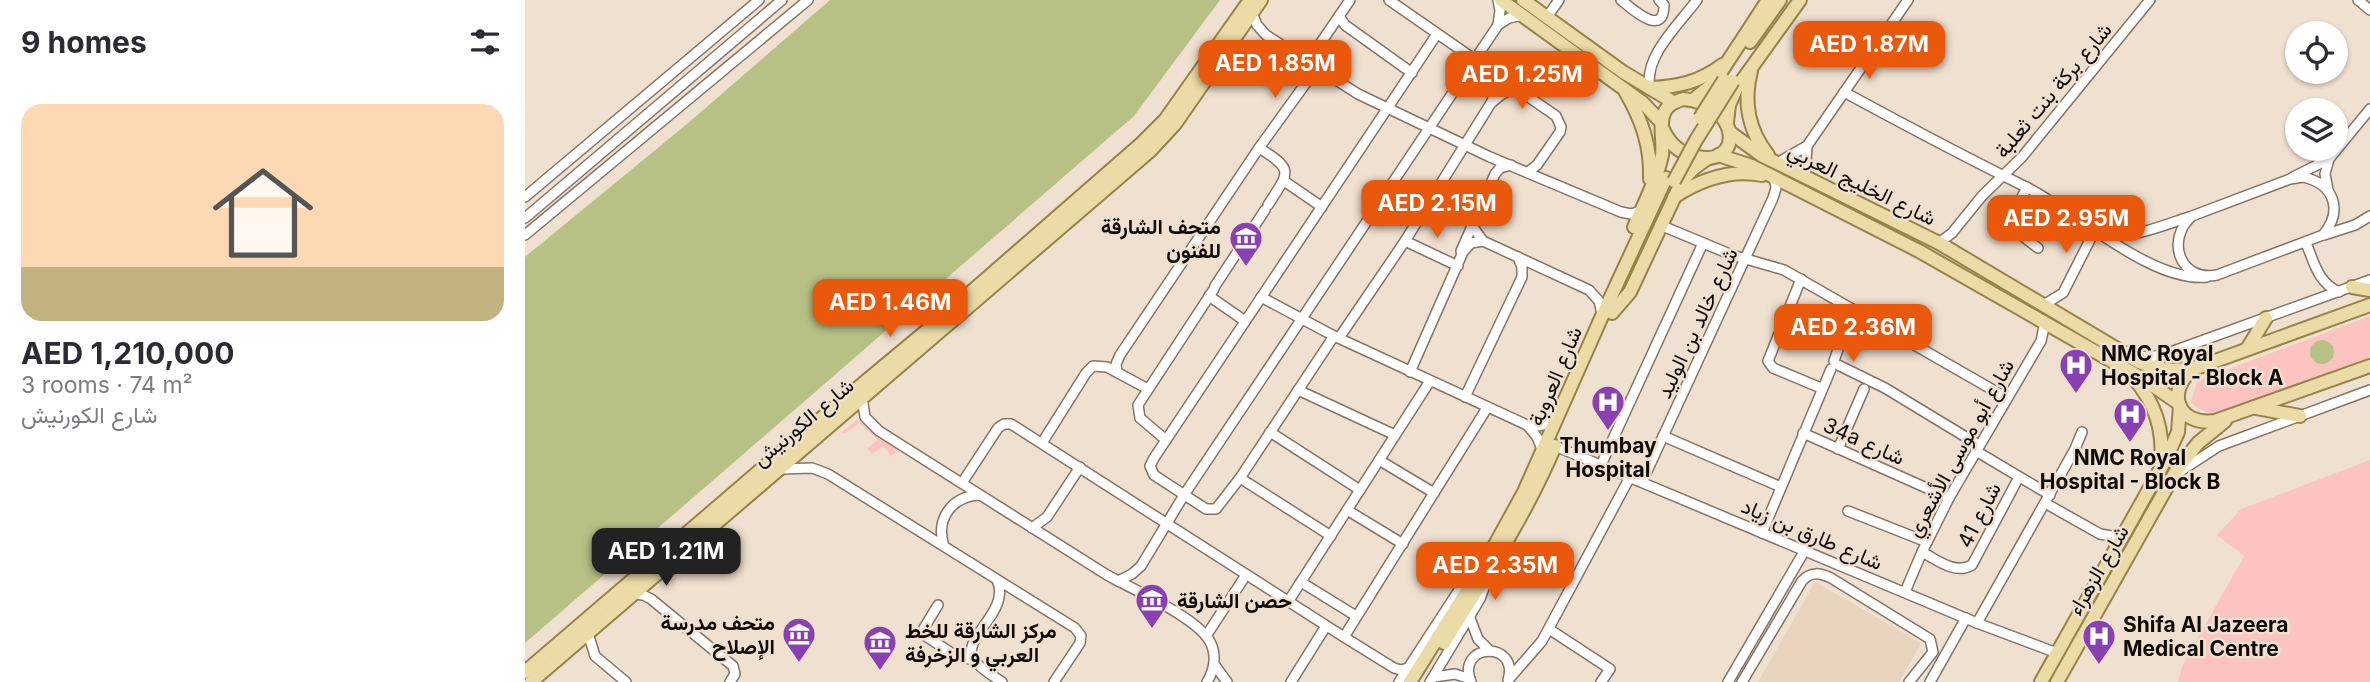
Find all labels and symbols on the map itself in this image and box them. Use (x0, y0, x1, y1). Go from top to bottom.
street label: شارع بركة بنت ثعلبة (1989, 17, 2118, 164)
pin: AED 1.87M (1789, 22, 1949, 81)
pin: AED 1.85M (1195, 41, 1355, 100)
pin: AED 1.25M (1442, 52, 1602, 111)
street label: شارع الخليج العربي (1782, 137, 1940, 235)
pin: AED 2.15M (1357, 180, 1517, 240)
pin: AED 2.95M (1986, 196, 2146, 255)
place label: متحف الشارقة للفنون (1101, 214, 1221, 264)
museum icon: متحف الشارقة للفنون (1227, 219, 1265, 268)
street label: شارع خالد بن الوليد (1651, 244, 1745, 403)
pin: AED 1.46M (810, 280, 970, 339)
pin: AED 2.36M (1773, 304, 1933, 364)
street label: شارع العروبة (1523, 323, 1589, 430)
place label: NMC Royal Hospital - Block A (2101, 341, 2284, 390)
hospital icon: NMC Royal Hospital - Block A (2057, 346, 2095, 395)
street label: شارع أبو موسى الأشعري (1901, 355, 2024, 544)
street label: شارع الكورنيش (747, 372, 860, 473)
hospital icon: Thumbay Hospital (1589, 383, 1627, 432)
hospital icon: NMC Royal Hospital - Block B (2111, 395, 2149, 444)
street label: 34a شارع (1819, 412, 1909, 472)
place label: Thumbay Hospital (1559, 433, 1657, 482)
place label: NMC Royal Hospital - Block B (2040, 445, 2220, 494)
street label: شارع 41 (1952, 478, 2008, 553)
street label: شارع طارق بن زياد (1737, 493, 1886, 577)
street label: شارع الزهراء (2062, 520, 2136, 621)
pin: AED 1.21M (586, 528, 746, 588)
pin: AED 2.35M (1415, 542, 1575, 602)
museum icon: حصن الشارقة (1133, 581, 1171, 630)
place label: حصن الشارقة (1177, 588, 1292, 614)
place label: متحف مدرسة الإصلاح (660, 610, 775, 661)
place label: Shifa Al Jazeera Medical Centre (2123, 612, 2289, 661)
museum icon: متحف مدرسة الإصلاح (780, 615, 818, 664)
hospital icon: Shifa Al Jazeera Medical Centre (2080, 617, 2118, 666)
place label: مركز الشارقة للخط العربي و الزخرفة (905, 618, 1057, 672)
museum icon: مركز الشارقة للخط العربي و الزخرفة (861, 623, 899, 672)

